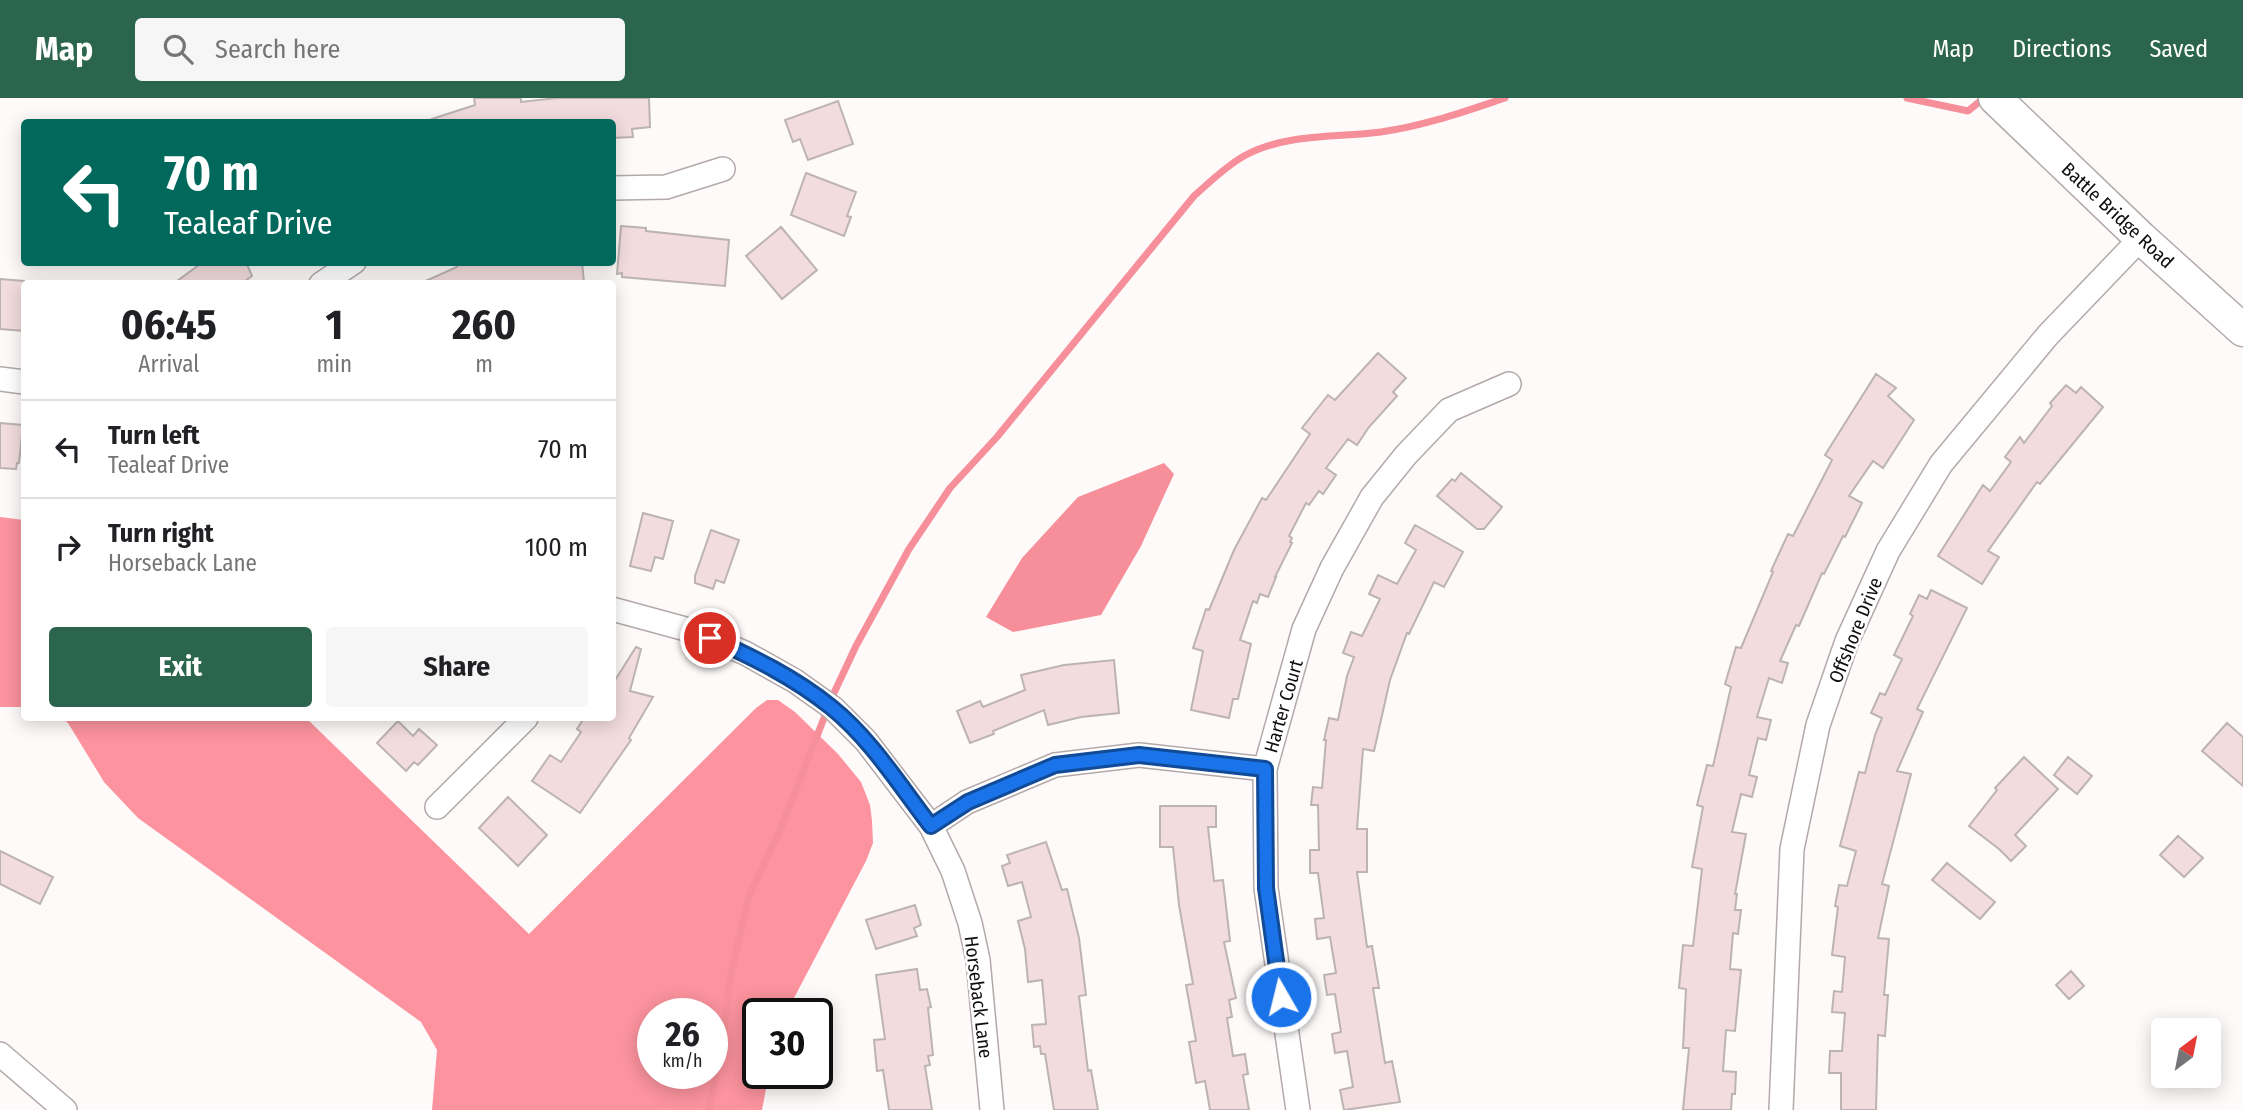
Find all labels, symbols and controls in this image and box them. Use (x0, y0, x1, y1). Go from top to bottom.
search box (135, 18, 625, 81)
text: Map (35, 29, 93, 69)
icon: search (159, 30, 197, 68)
text: Search here (215, 34, 340, 65)
text: Map (1933, 35, 1974, 63)
text: Directions (2012, 35, 2111, 63)
text: Saved (2149, 35, 2208, 63)
text: 70 m (164, 144, 259, 203)
icon: left (49, 147, 140, 238)
street label: Battle Bridge Road (2057, 158, 2178, 273)
text: Tealeaf Drive (164, 204, 332, 242)
text: 06:45 (121, 300, 217, 350)
text: 1 (325, 300, 343, 350)
text: 260 (452, 300, 516, 350)
text: Arrival (138, 350, 199, 378)
text: min (317, 350, 352, 378)
text: m (475, 350, 493, 378)
text: Turn left (108, 420, 200, 451)
icon: left (49, 430, 87, 468)
text: 70 m (538, 434, 588, 465)
text: Tealeaf Drive (108, 451, 229, 479)
text: Turn right (108, 518, 214, 549)
icon: right (49, 528, 87, 566)
text: 100 m (525, 532, 588, 563)
text: Horseback Lane (108, 549, 257, 577)
street label: Offshore Drive (1824, 574, 1887, 686)
pin (680, 608, 740, 668)
icon: arrive (691, 619, 729, 657)
button: Exit (49, 627, 312, 707)
button: Share (326, 627, 588, 707)
street label: Harter Court (1259, 656, 1308, 755)
street label: Horseback Lane (960, 935, 997, 1060)
position arrow (1244, 960, 1318, 1034)
speed limit sign: 30 (742, 998, 833, 1089)
text: 26 (665, 1013, 700, 1055)
north arrow (2151, 1018, 2221, 1088)
map controls (2151, 1018, 2221, 1088)
text: km/h (662, 1050, 703, 1072)

